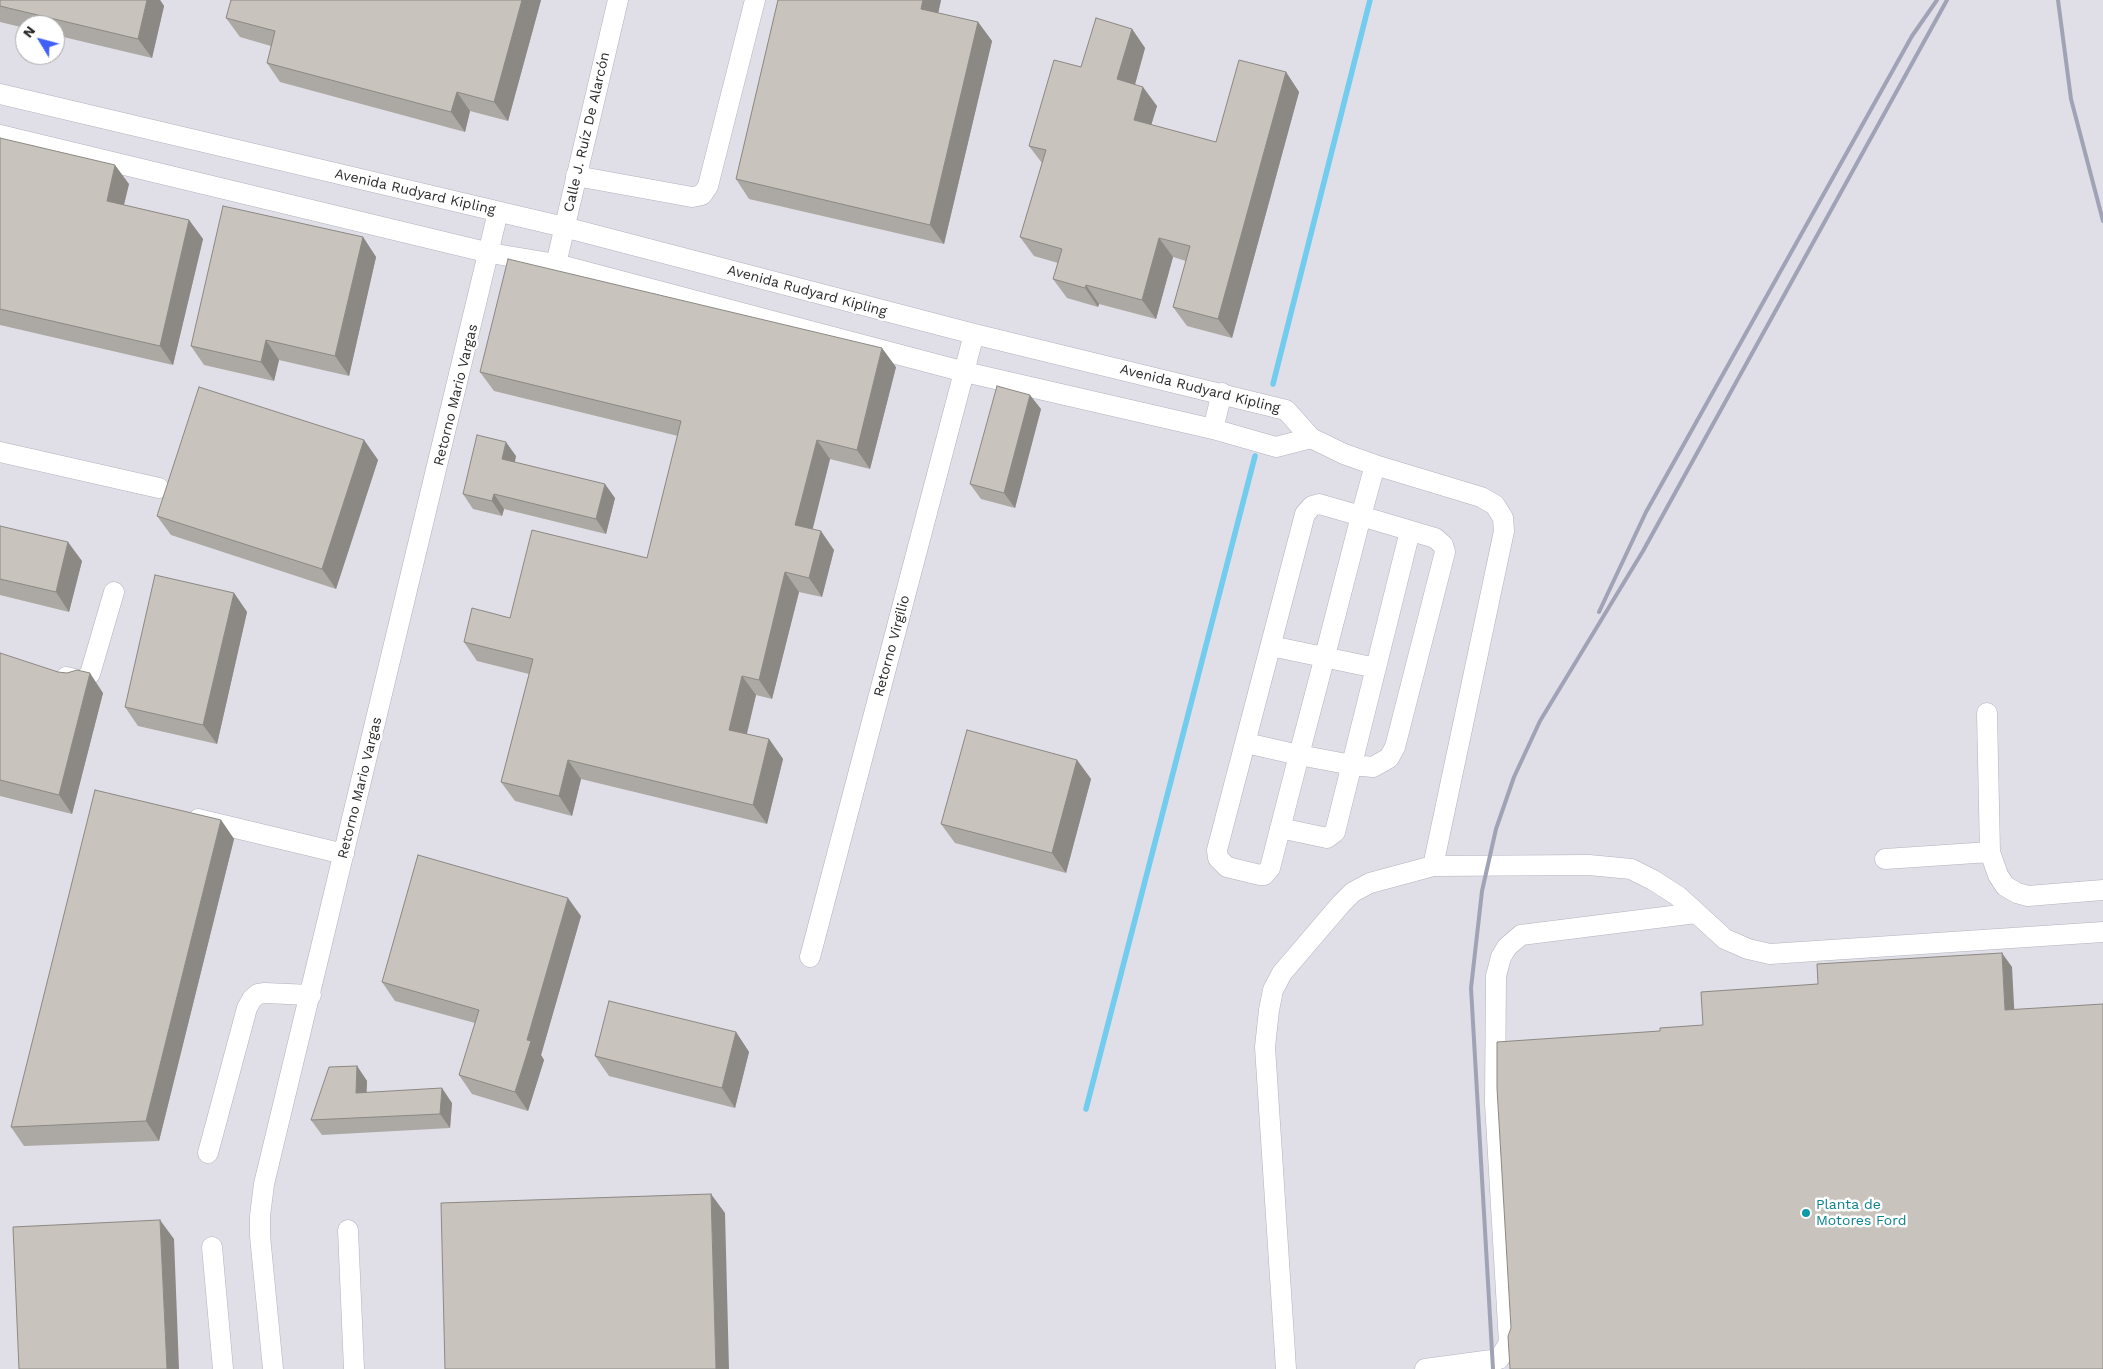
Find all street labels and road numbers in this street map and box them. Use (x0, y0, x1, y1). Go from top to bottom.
street label: Calle J. Ruíz De Alarcón (560, 50, 614, 214)
street label: Avenida Rudyard Kipling (333, 165, 497, 219)
street label: Avenida Rudyard Kipling (725, 262, 889, 320)
street label: Retorno Mario Vargas (430, 322, 482, 468)
street label: Avenida Rudyard Kipling (1118, 361, 1282, 417)
street label: Retorno Virgilio (870, 593, 914, 699)
street label: Retorno Mario Vargas (334, 715, 386, 861)

